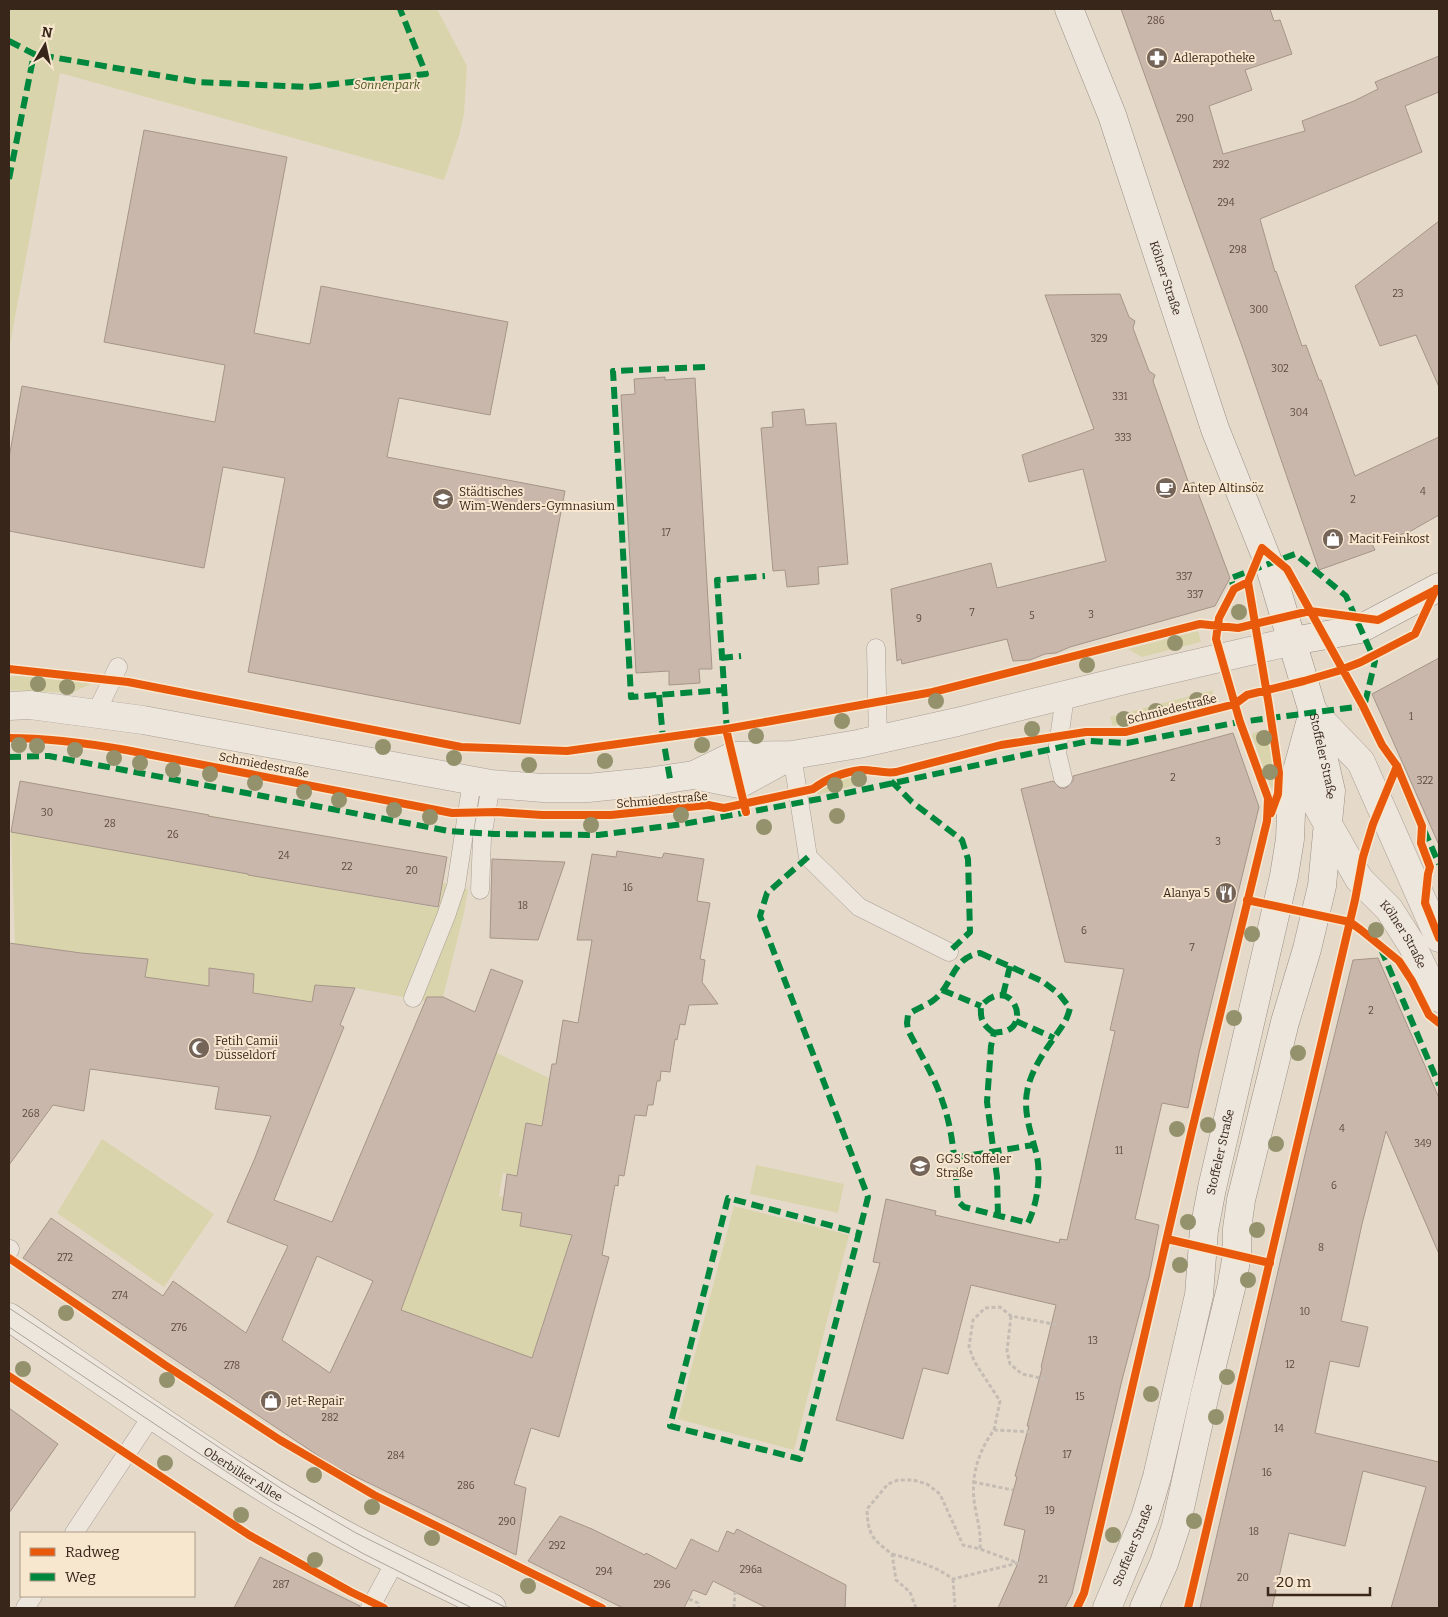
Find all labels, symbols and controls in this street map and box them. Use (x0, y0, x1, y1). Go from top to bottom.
house number: 286 (1147, 15, 1165, 27)
north arrow (20, 20, 70, 70)
text: N (40, 23, 54, 42)
pharmacy icon: Adlerapotheke (1145, 46, 1169, 70)
place label: Adlerapotheke (1173, 51, 1255, 65)
park label: Sonnenpark (354, 78, 421, 92)
house number: 290 (1176, 113, 1194, 125)
house number: 292 (1213, 159, 1229, 171)
house number: 294 (1217, 197, 1235, 209)
street label: Kölner Straße (1147, 239, 1184, 317)
house number: 298 (1229, 244, 1247, 256)
house number: 23 (1392, 288, 1404, 300)
house number: 300 (1250, 304, 1268, 316)
house number: 329 (1091, 333, 1108, 345)
house number: 302 (1271, 363, 1289, 375)
house number: 331 (1112, 391, 1128, 403)
house number: 304 (1290, 407, 1308, 419)
house number: 333 (1115, 432, 1132, 444)
cafe icon: Antep Altinsöz (1154, 476, 1178, 500)
place label: Antep Altinsöz (1182, 481, 1264, 495)
place label: Städtisches Wim-Wenders-Gymnasium (459, 485, 615, 513)
house number: 4 (1420, 486, 1426, 498)
school or university icon: Städtisches Wim-Wenders-Gymnasium (431, 487, 455, 511)
house number: 2 (1350, 494, 1356, 506)
house number: 17 (662, 527, 670, 539)
shop icon: Macit Feinkost (1321, 527, 1345, 551)
place label: Macit Feinkost (1349, 532, 1430, 546)
house number: 337 (1176, 571, 1192, 583)
house number: 337 (1187, 589, 1203, 601)
house number: 7 (969, 607, 975, 619)
house number: 3 (1088, 609, 1094, 621)
house number: 5 (1029, 610, 1035, 622)
house number: 9 (916, 613, 922, 625)
street label: Schmiedestraße (1126, 691, 1218, 727)
house number: 1 (1409, 711, 1413, 723)
street label: Stoffeler Straße (1307, 712, 1338, 800)
street label: Schmiedestraße (218, 749, 310, 781)
house number: 2 (1170, 772, 1176, 784)
house number: 322 (1417, 775, 1433, 787)
street label: Schmiedestraße (616, 789, 708, 811)
house number: 30 (41, 807, 53, 819)
house number: 28 (104, 818, 116, 830)
house number: 26 (167, 829, 179, 841)
house number: 3 (1215, 836, 1221, 848)
house number: 24 (278, 850, 290, 862)
house number: 22 (342, 861, 352, 873)
house number: 20 (406, 865, 418, 877)
restaurant icon: Alanya 5 (1214, 881, 1238, 905)
house number: 16 (623, 882, 633, 894)
place label: Alanya 5 (1163, 886, 1210, 900)
street label: Kölner Straße (1377, 897, 1429, 971)
house number: 18 (518, 900, 528, 912)
house number: 6 (1081, 925, 1087, 937)
house number: 7 (1189, 942, 1195, 954)
house number: 2 (1368, 1005, 1374, 1017)
place label: Fetih Camii Düsseldorf (215, 1034, 279, 1062)
mosque icon: Fetih Camii Düsseldorf (187, 1036, 211, 1060)
house number: 268 (22, 1108, 40, 1120)
street label: Stoffeler Straße (1204, 1108, 1237, 1196)
house number: 4 (1339, 1123, 1345, 1135)
house number: 349 (1414, 1138, 1432, 1150)
house number: 11 (1115, 1145, 1123, 1157)
place label: GGS Stoffeler Straße (936, 1152, 1012, 1180)
school or university icon: GGS Stoffeler Straße (908, 1154, 932, 1178)
house number: 6 (1331, 1180, 1337, 1192)
house number: 8 (1318, 1242, 1324, 1254)
house number: 272 (57, 1252, 73, 1264)
house number: 274 (112, 1290, 128, 1302)
house number: 10 (1300, 1306, 1310, 1318)
house number: 276 (171, 1322, 187, 1334)
house number: 13 (1088, 1335, 1098, 1347)
house number: 12 (1285, 1359, 1295, 1371)
house number: 278 (224, 1360, 240, 1372)
shop icon: Jet-Repair (259, 1389, 283, 1413)
house number: 15 (1075, 1391, 1085, 1403)
place label: Jet-Repair (286, 1394, 345, 1408)
house number: 282 (322, 1412, 338, 1424)
house number: 14 (1274, 1423, 1284, 1435)
street label: Oberbilker Allee (201, 1444, 285, 1504)
house number: 17 (1063, 1449, 1071, 1461)
house number: 284 (387, 1450, 405, 1462)
house number: 16 (1262, 1467, 1272, 1479)
house number: 286 (457, 1480, 475, 1492)
street label: Stoffeler Straße (1110, 1502, 1156, 1588)
house number: 19 (1045, 1505, 1055, 1517)
house number: 290 (498, 1516, 516, 1528)
house number: 18 (1249, 1526, 1259, 1538)
legend (20, 1532, 195, 1597)
house number: 292 (549, 1540, 565, 1552)
text: Radweg (65, 1543, 120, 1561)
house number: 296a (740, 1564, 763, 1576)
scale bar (1268, 1564, 1370, 1596)
house number: 294 (595, 1566, 613, 1578)
text: Weg (65, 1568, 96, 1586)
house number: 20 (1237, 1572, 1249, 1584)
text: 20 m (1276, 1573, 1312, 1591)
house number: 21 (1038, 1574, 1048, 1586)
house number: 287 (273, 1579, 289, 1591)
house number: 296 (653, 1579, 671, 1591)

